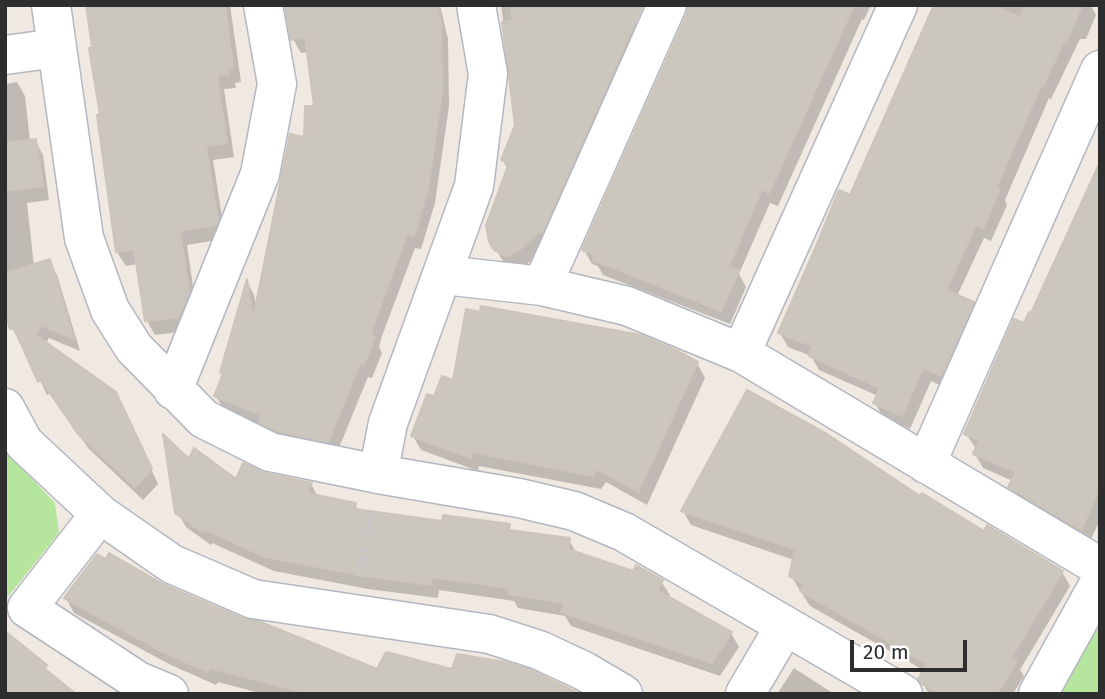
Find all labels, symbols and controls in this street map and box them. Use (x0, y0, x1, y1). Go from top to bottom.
scale bar (853, 626, 970, 670)
text: 20 m (863, 639, 909, 665)

